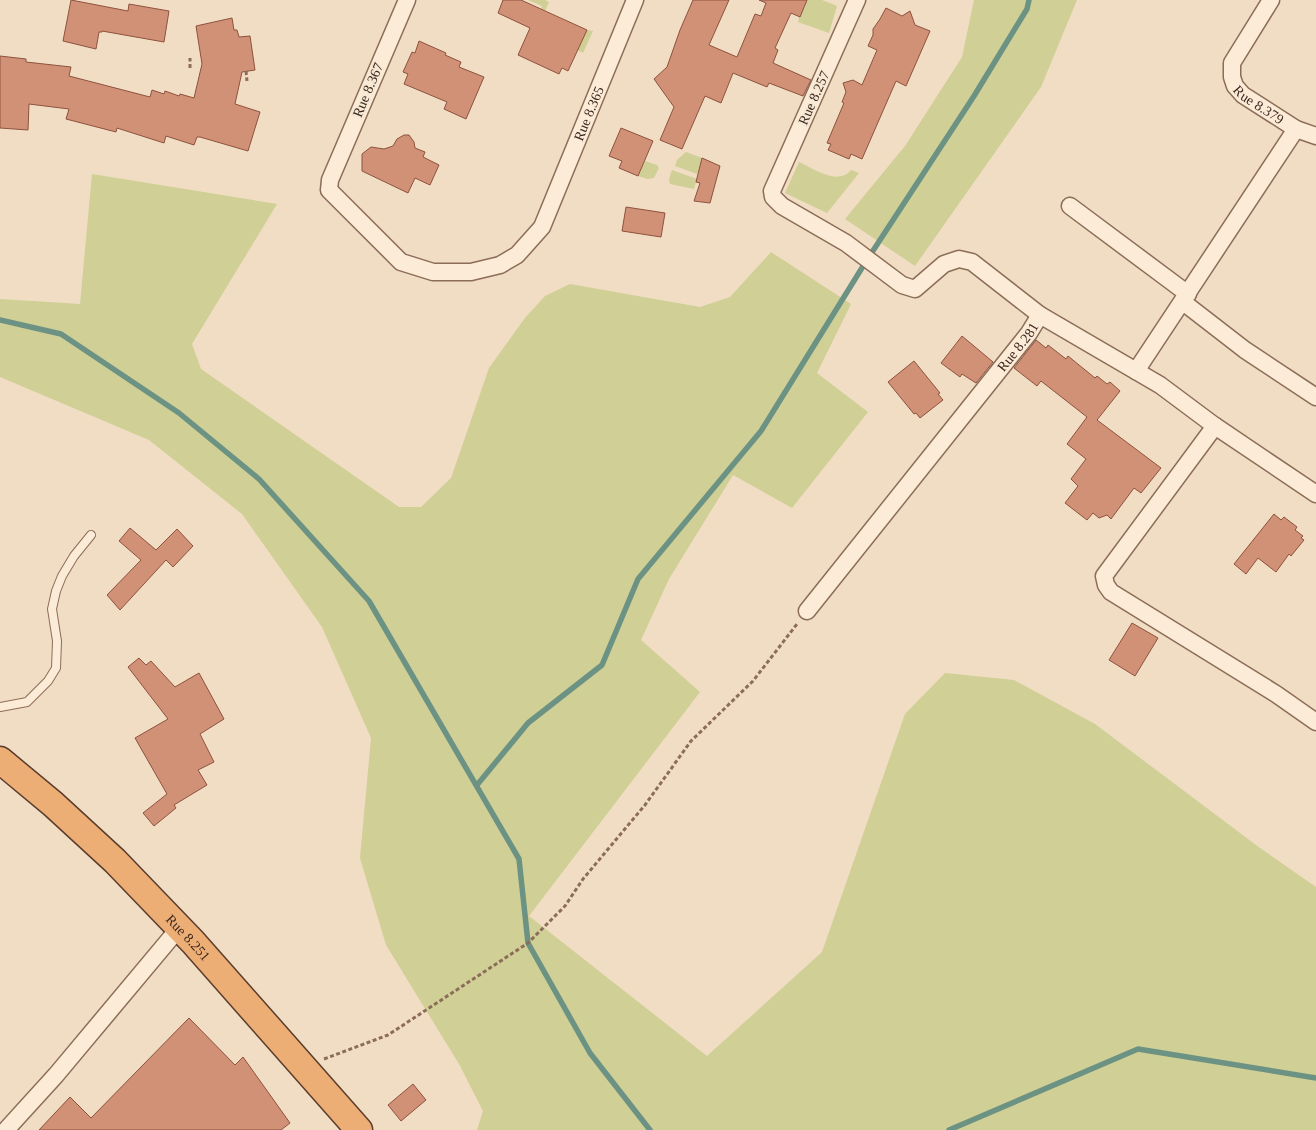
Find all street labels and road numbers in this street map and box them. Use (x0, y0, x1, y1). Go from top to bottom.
street label: Rue 8.367 (350, 61, 386, 119)
street label: Rue 8.257 (795, 69, 833, 127)
street label: Rue 8.379 (1230, 82, 1287, 127)
street label: Rue 8.365 (571, 84, 606, 143)
street label: Rue 8.281 (994, 320, 1041, 374)
street label: Rue 8.251 (163, 911, 213, 964)

